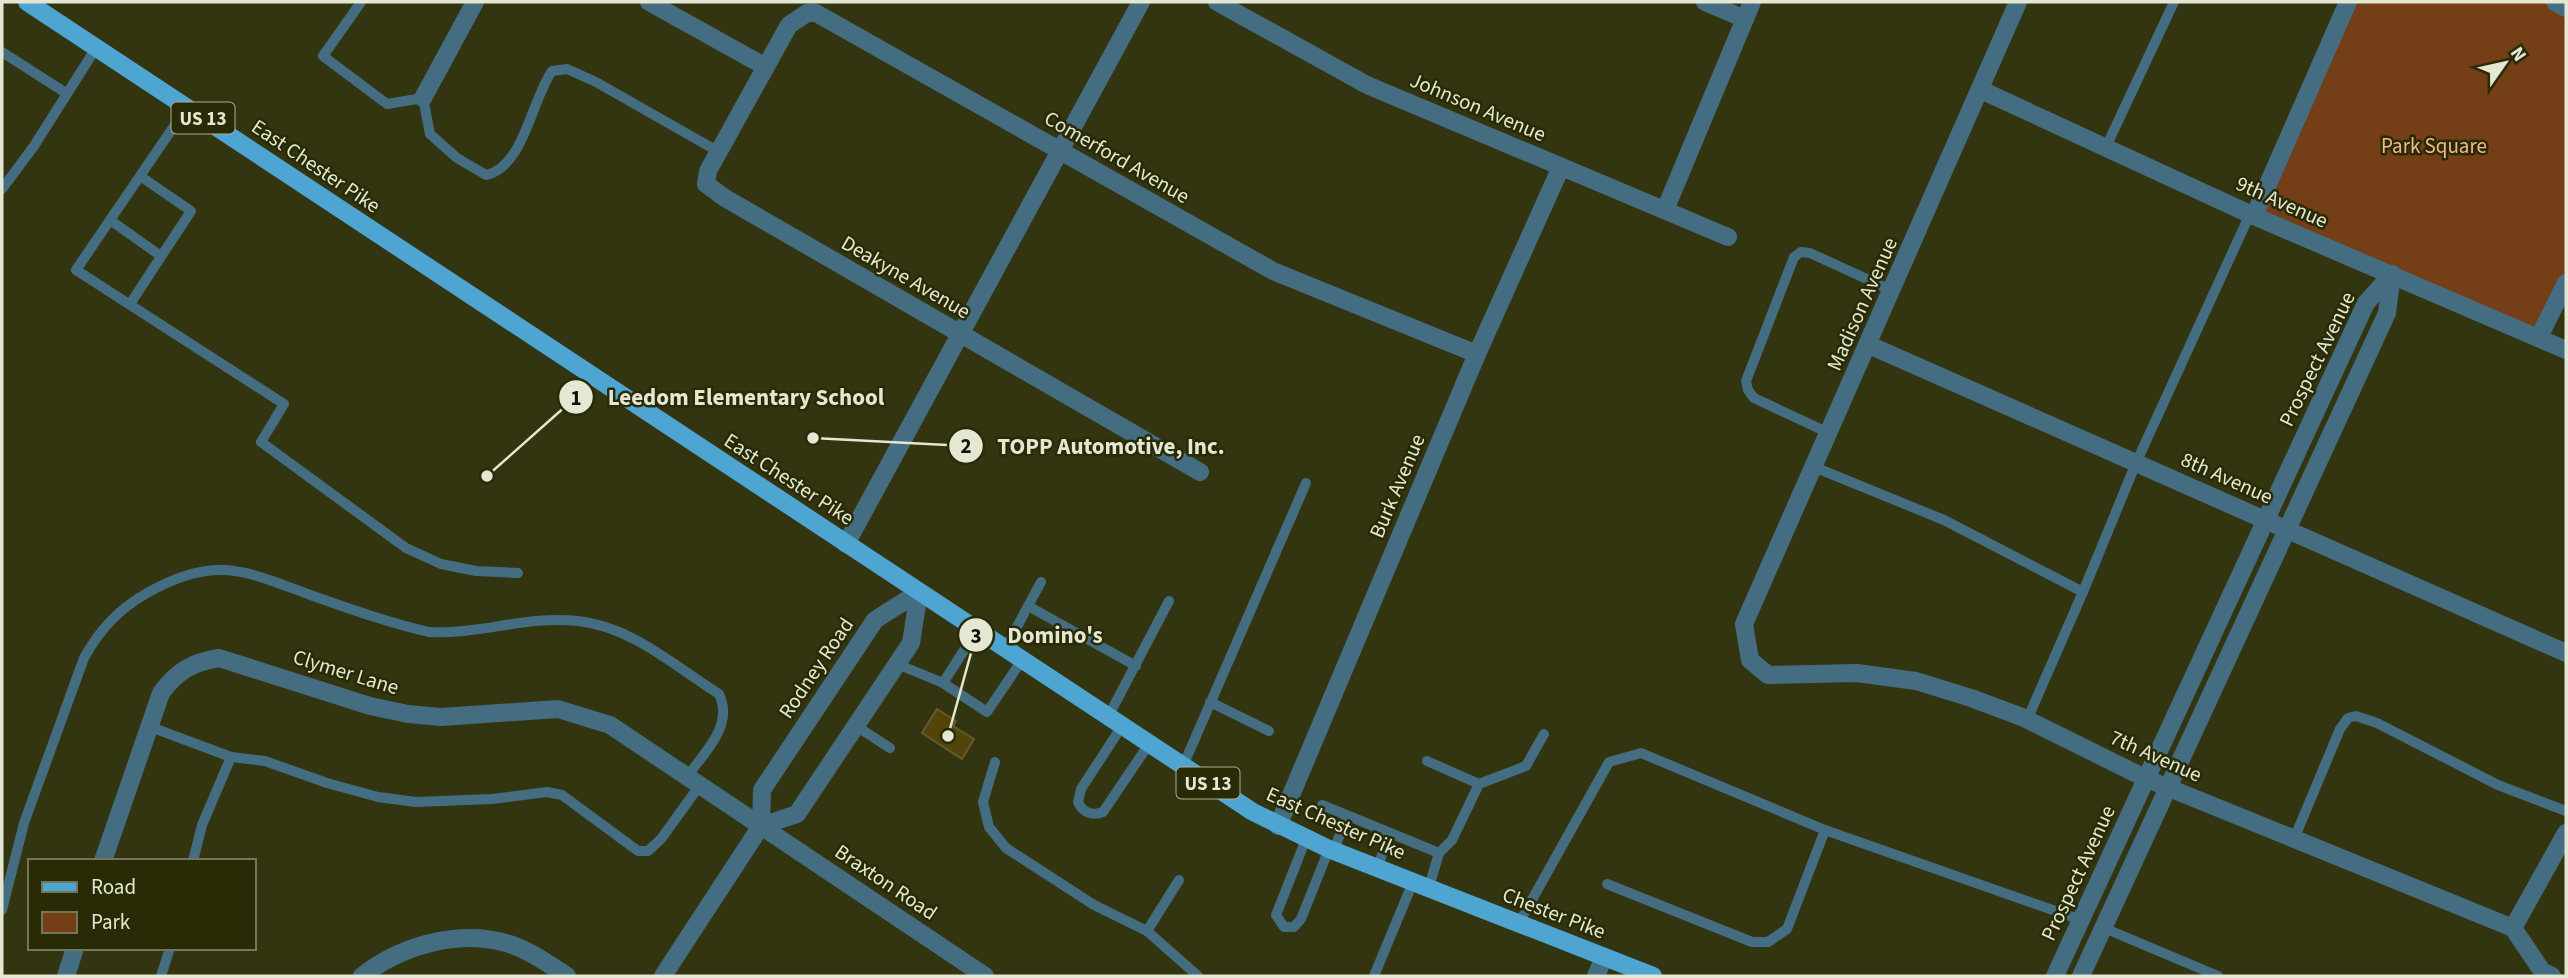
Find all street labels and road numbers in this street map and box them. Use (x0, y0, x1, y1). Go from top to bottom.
street label: Johnson Avenue (1405, 65, 1551, 149)
road number: US 13 (172, 102, 234, 134)
street label: Comerford Avenue (1039, 103, 1195, 211)
street label: East Chester Pike (246, 112, 386, 220)
street label: 9th Avenue (2231, 168, 2333, 236)
street label: Deakyne Avenue (836, 228, 976, 326)
street label: Madison Avenue (1819, 232, 1905, 376)
street label: Prospect Avenue (2271, 287, 2363, 431)
street label: East Chester Pike (718, 426, 860, 532)
street label: Burk Avenue (1362, 429, 1432, 543)
street label: 8th Avenue (2176, 444, 2278, 512)
street label: Rodney Road (771, 612, 861, 724)
street label: Clymer Lane (289, 642, 403, 702)
street label: 7th Avenue (2105, 722, 2207, 790)
road number: US 13 (1176, 768, 1240, 798)
street label: East Chester Pike (1262, 779, 1410, 867)
street label: Prospect Avenue (2033, 800, 2123, 946)
street label: Braxton Road (829, 837, 943, 927)
street label: Chester Pike (1498, 880, 1610, 946)

